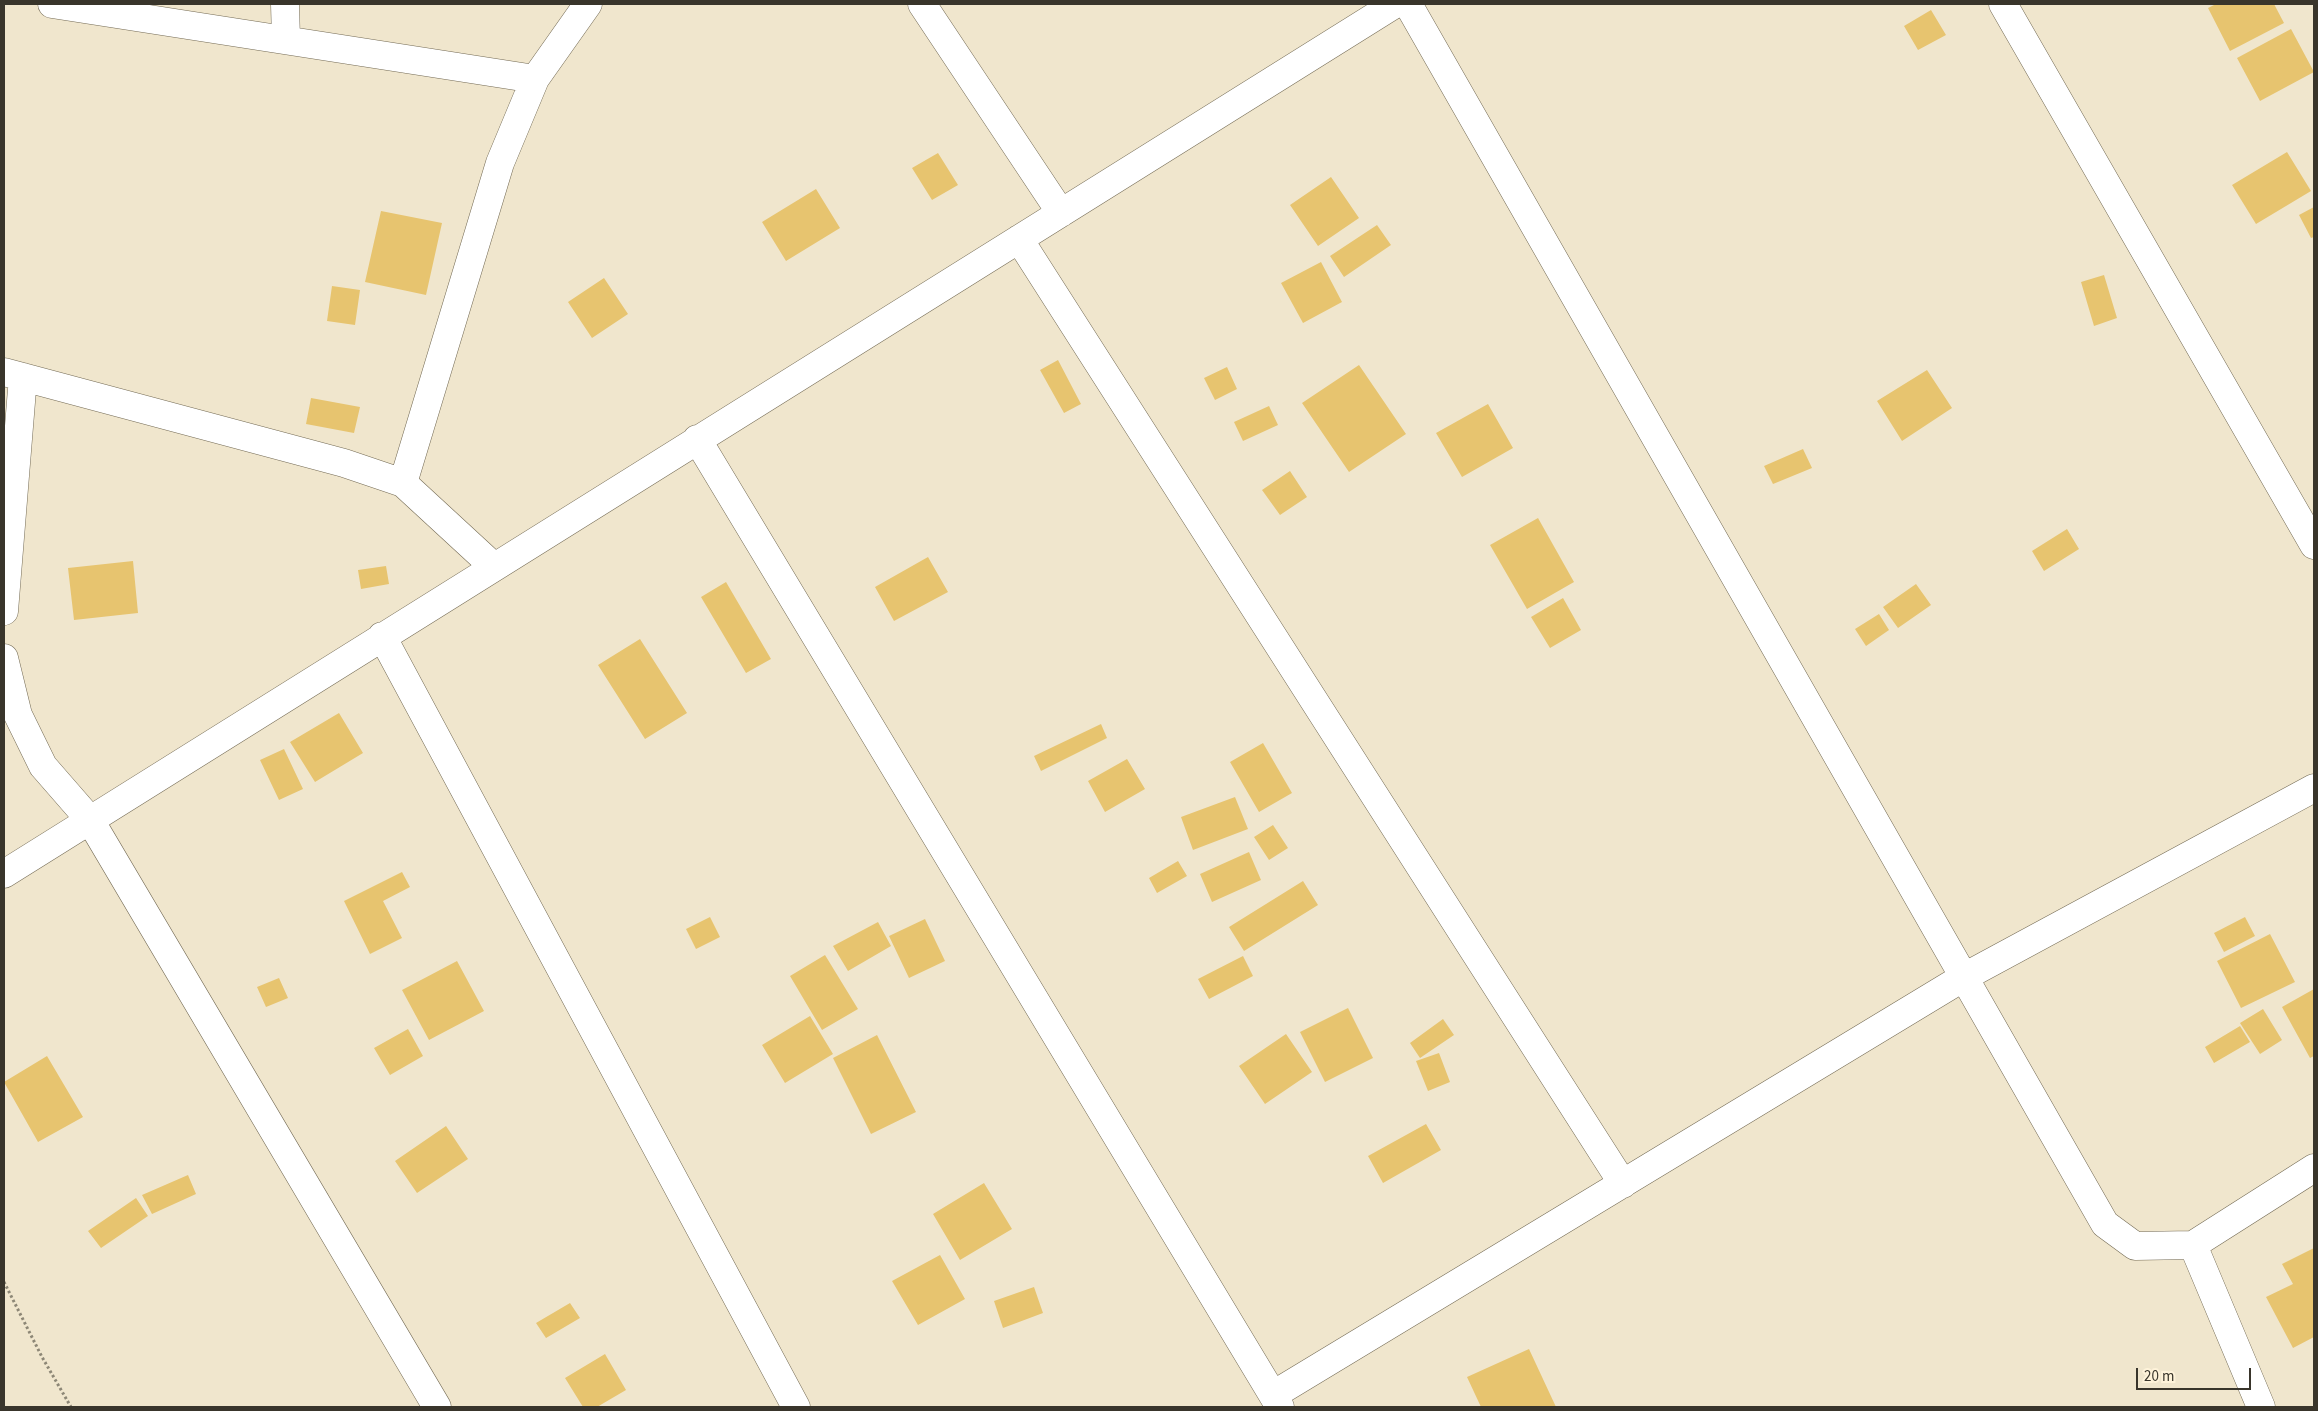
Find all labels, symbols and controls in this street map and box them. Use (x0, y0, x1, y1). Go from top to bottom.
scale bar (2138, 1358, 2253, 1390)
text: 20 m (2144, 1366, 2174, 1387)

